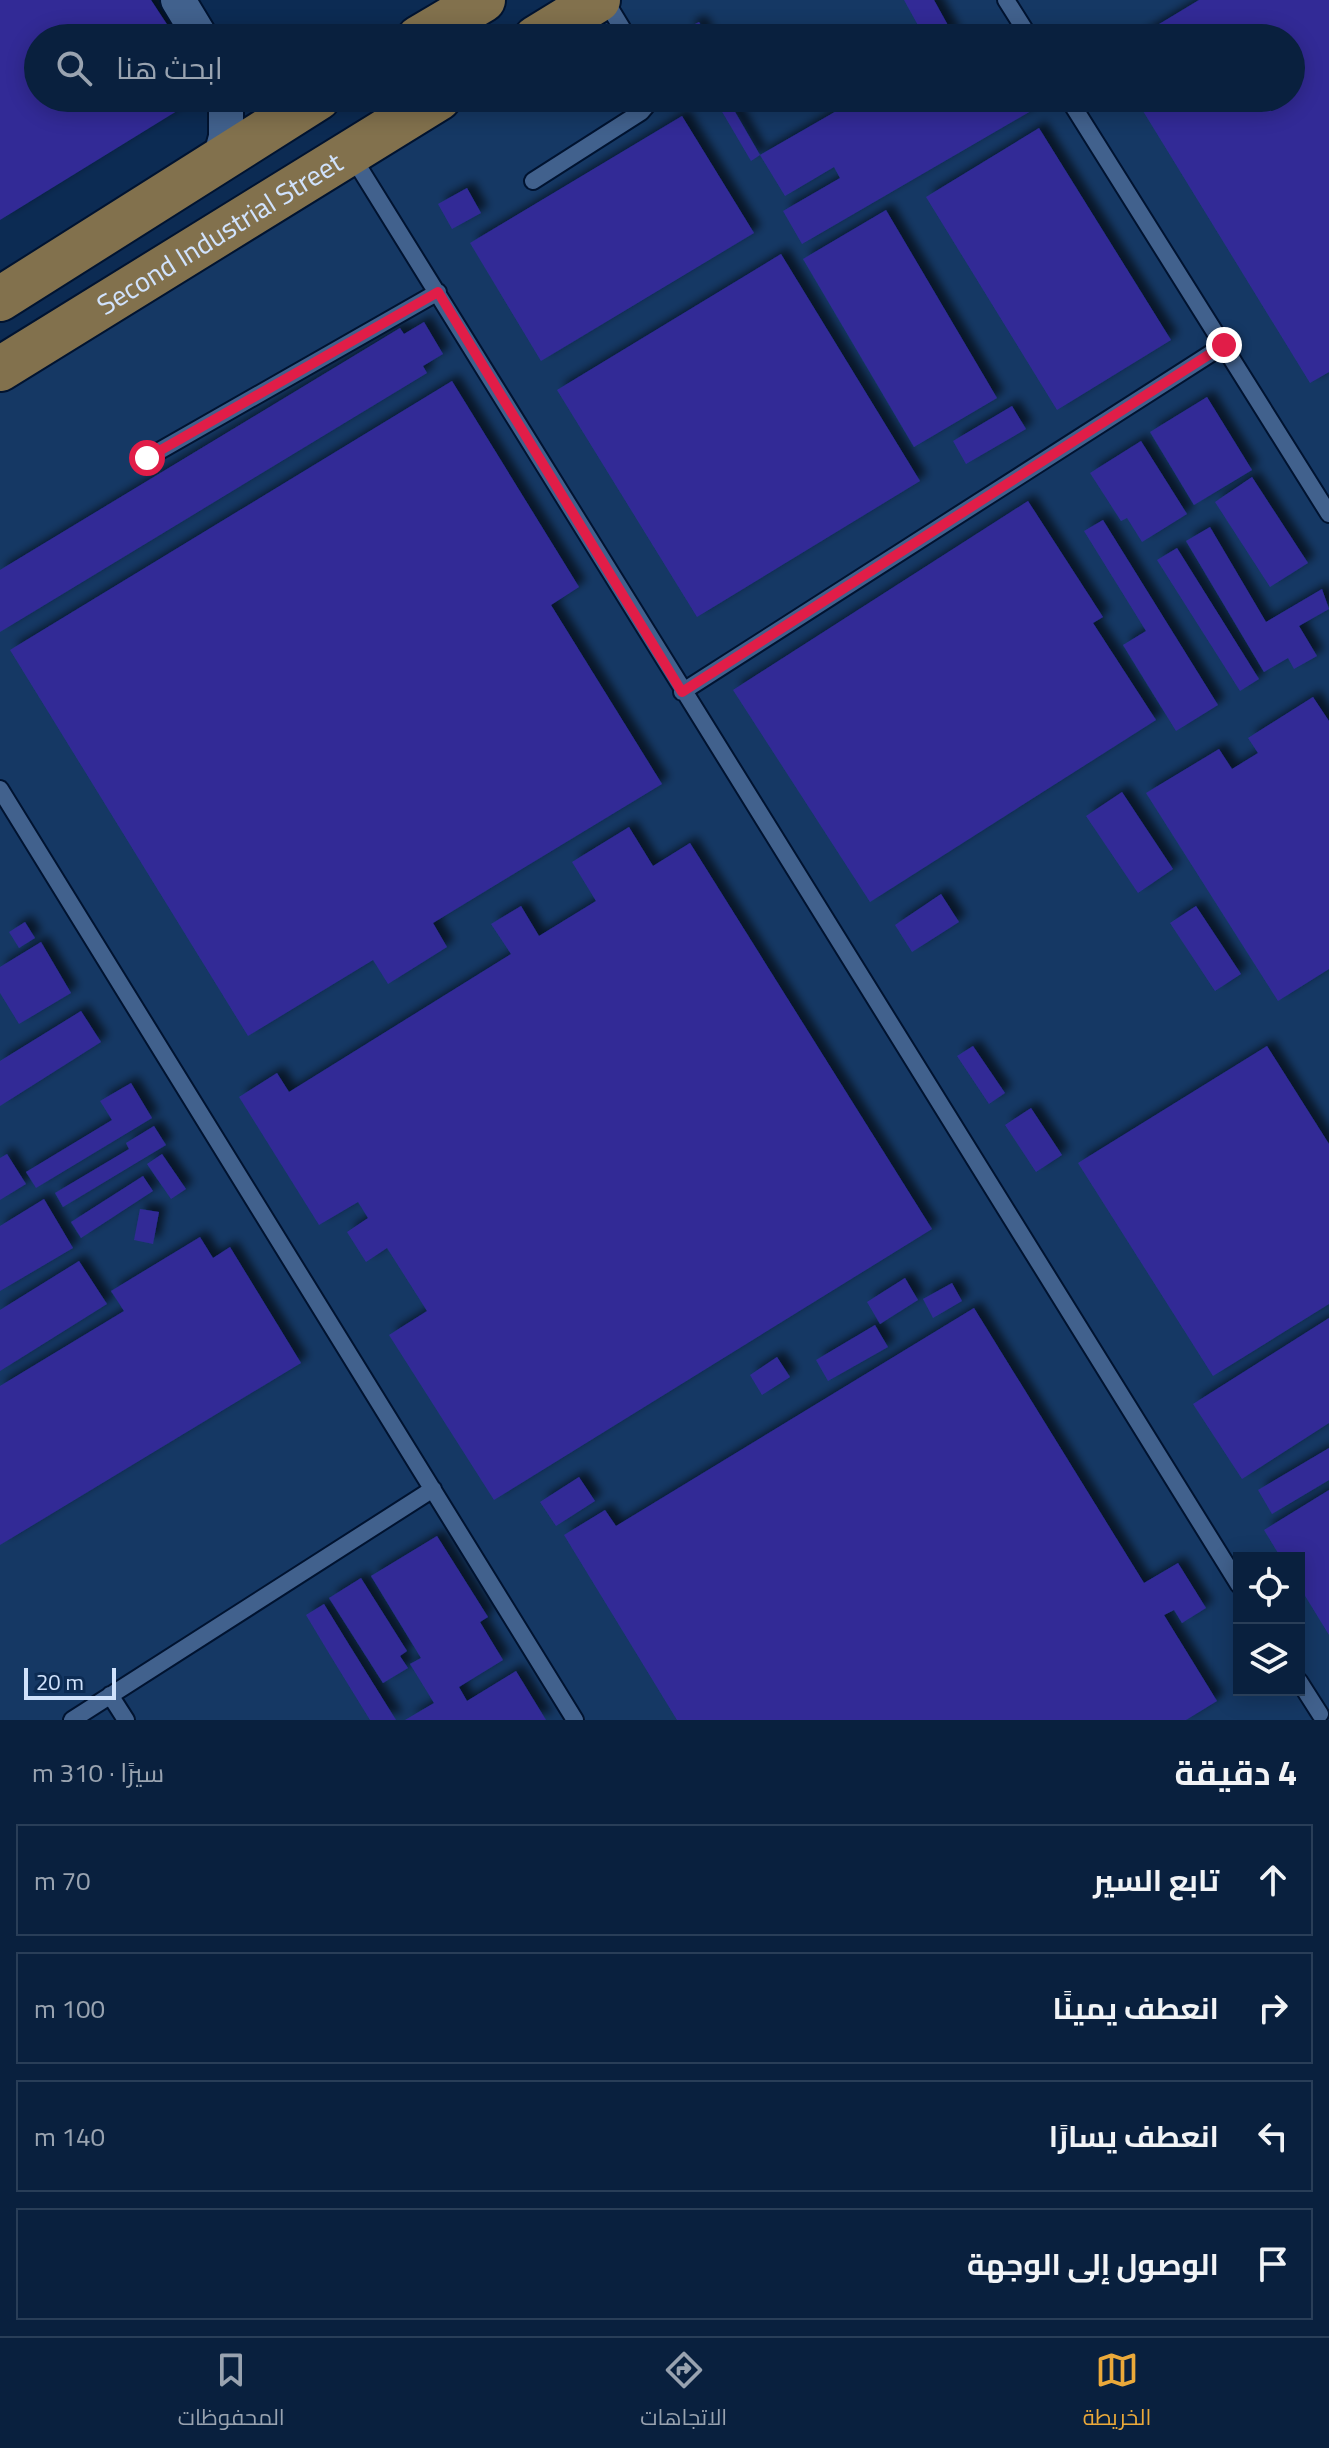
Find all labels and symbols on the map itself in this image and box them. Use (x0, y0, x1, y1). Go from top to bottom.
street label: Second Industrial Street (86, 137, 353, 330)
route end (1206, 327, 1242, 363)
route start (129, 440, 165, 476)
scale bar (24, 1664, 116, 1700)

